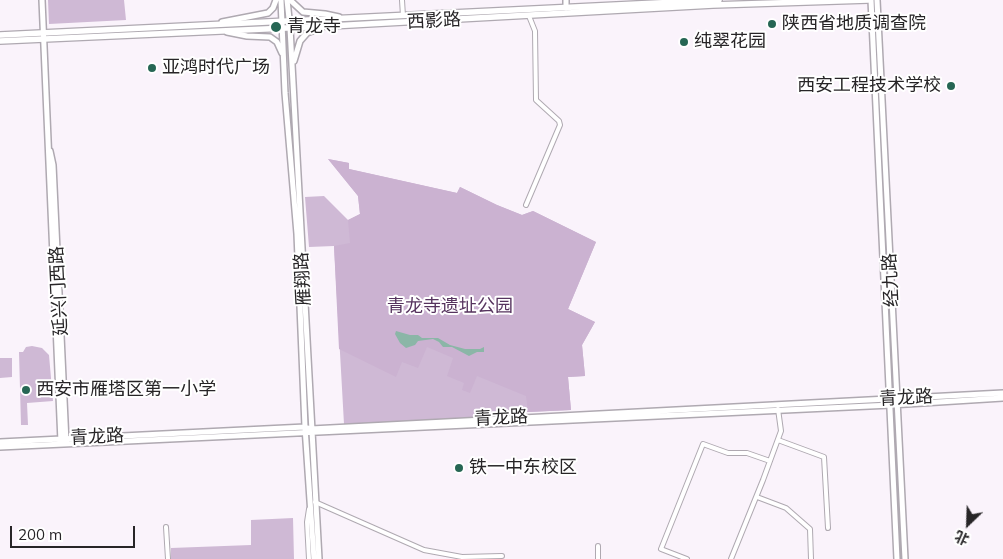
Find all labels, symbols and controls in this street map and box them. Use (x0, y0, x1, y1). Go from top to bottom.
street label: 西影路 (406, 9, 462, 33)
place label: 陕西省地质调查院 (782, 13, 926, 35)
place label: 青龙寺 (287, 16, 341, 38)
marker: 陕西省地质调查院 (766, 18, 778, 30)
marker: 青龙寺 (269, 20, 283, 34)
place label: 纯翠花园 (694, 31, 766, 53)
marker: 纯翠花园 (678, 36, 690, 48)
place label: 亚鸿时代广场 (162, 57, 270, 79)
marker: 亚鸿时代广场 (146, 62, 158, 74)
place label: 西安工程技术学校 (797, 75, 941, 97)
marker: 西安工程技术学校 (945, 80, 957, 92)
street label: 延兴门西路 (46, 245, 72, 337)
street label: 雁翔路 (291, 251, 315, 307)
street label: 经九路 (879, 252, 903, 308)
park label: 青龙寺遗址公园 (387, 296, 513, 318)
place label: 西安市雁塔区第一小学 (36, 379, 216, 401)
marker: 西安市雁塔区第一小学 (20, 384, 32, 396)
street label: 青龙路 (878, 386, 934, 410)
street label: 青龙路 (473, 406, 529, 430)
street label: 青龙路 (69, 425, 125, 449)
place label: 铁一中东校区 (469, 457, 577, 479)
marker: 铁一中东校区 (453, 462, 465, 474)
north arrow (943, 499, 993, 549)
scale bar (12, 516, 138, 548)
text: 200 m (18, 525, 62, 544)
text: 北 (952, 527, 972, 549)

